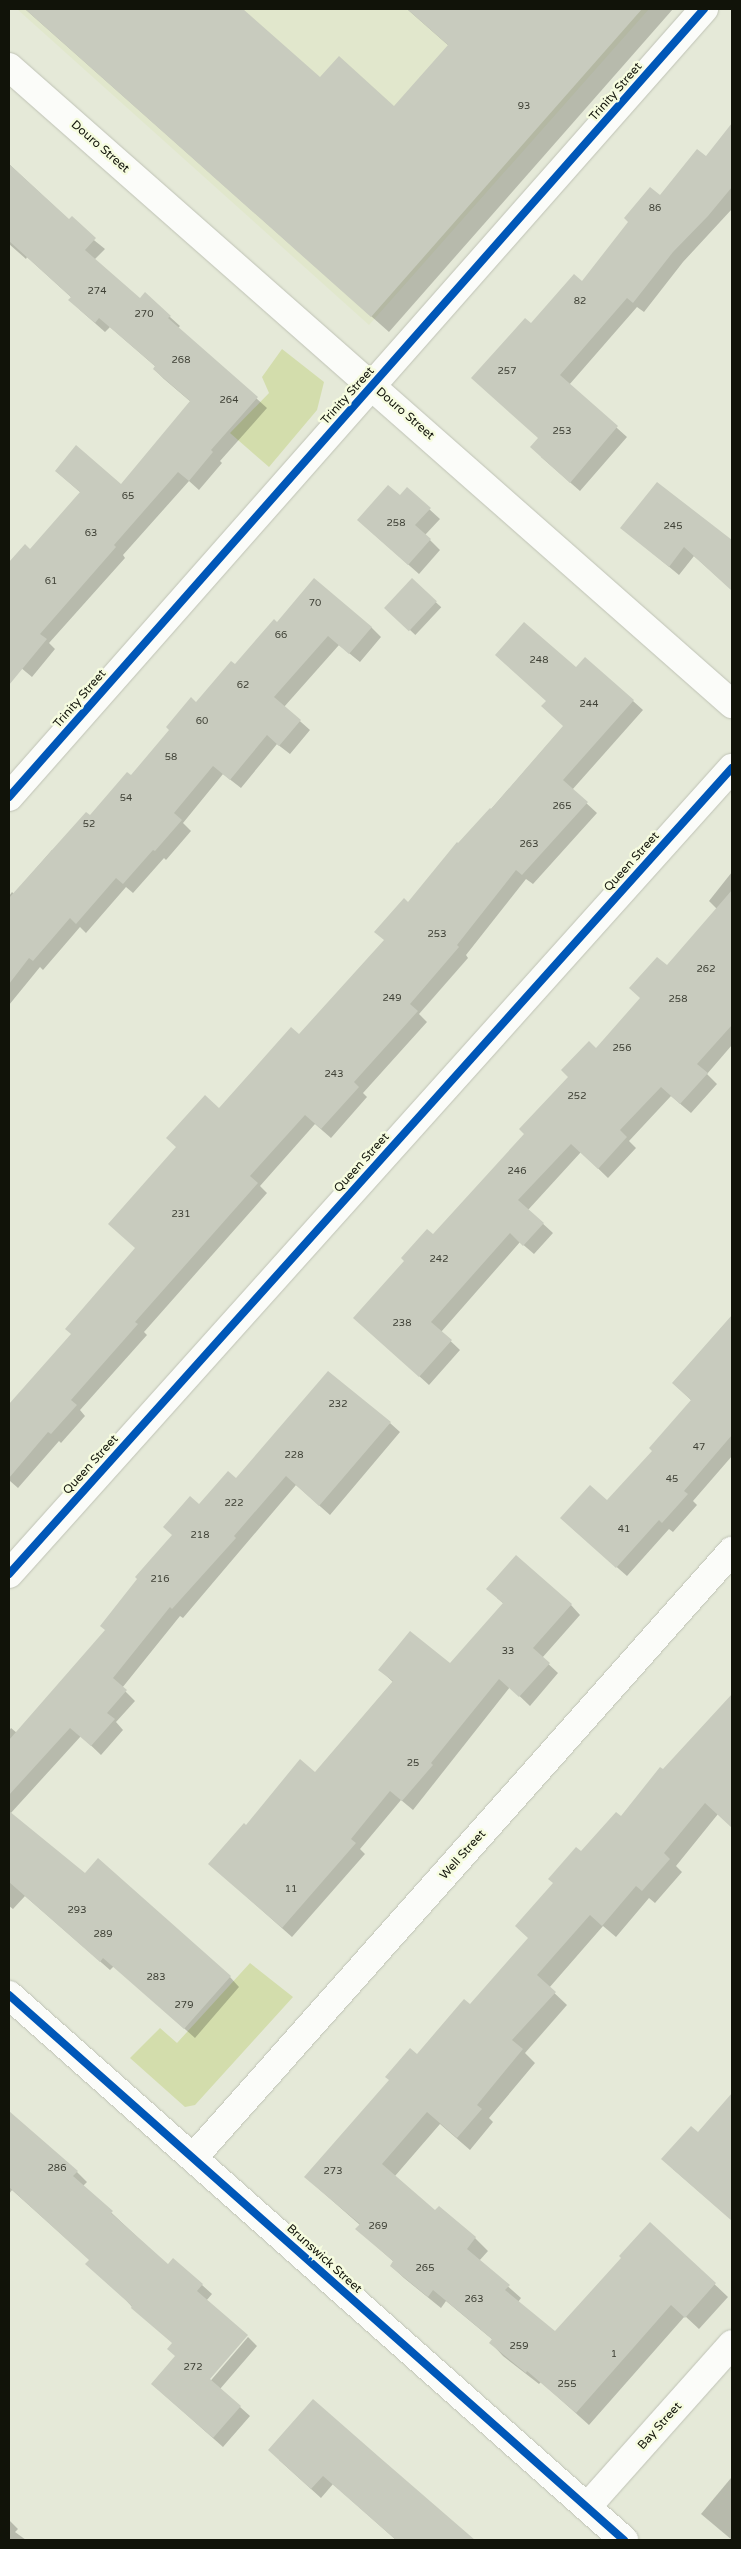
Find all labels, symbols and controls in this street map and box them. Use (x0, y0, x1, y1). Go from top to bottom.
street label: Trinity Street (587, 60, 645, 124)
house number: 93 (518, 101, 530, 113)
street label: Douro Street (68, 118, 132, 176)
house number: 86 (649, 203, 661, 215)
house number: 274 (88, 286, 106, 298)
house number: 82 (574, 296, 586, 308)
house number: 270 (135, 309, 153, 321)
house number: 268 (172, 355, 190, 367)
street label: Trinity Street (318, 364, 378, 428)
house number: 257 (498, 366, 516, 378)
street label: Douro Street (373, 385, 437, 443)
house number: 264 (220, 395, 238, 407)
house number: 253 (553, 426, 571, 438)
house number: 65 (122, 491, 134, 503)
house number: 258 (387, 518, 405, 530)
house number: 245 (664, 521, 682, 533)
house number: 63 (85, 528, 97, 540)
house number: 61 (45, 576, 57, 588)
house number: 70 (309, 598, 321, 610)
house number: 66 (275, 630, 287, 642)
house number: 248 (530, 655, 548, 667)
street label: Trinity Street (51, 667, 109, 731)
house number: 62 (237, 680, 249, 692)
house number: 244 (580, 699, 598, 711)
house number: 60 (196, 716, 208, 728)
house number: 58 (165, 752, 177, 764)
house number: 54 (120, 793, 132, 805)
house number: 265 (553, 801, 571, 813)
house number: 52 (83, 819, 95, 831)
street label: Queen Street (601, 829, 663, 895)
house number: 263 (520, 839, 538, 851)
house number: 253 (428, 929, 446, 941)
house number: 262 (697, 964, 715, 976)
house number: 249 (383, 993, 401, 1005)
house number: 258 (669, 994, 687, 1006)
house number: 256 (613, 1043, 631, 1055)
house number: 243 (325, 1069, 343, 1081)
house number: 252 (568, 1091, 586, 1103)
street label: Queen Street (331, 1130, 393, 1196)
house number: 246 (508, 1166, 526, 1178)
house number: 231 (172, 1209, 190, 1221)
house number: 242 (430, 1254, 448, 1266)
house number: 238 (393, 1318, 411, 1330)
house number: 232 (329, 1399, 347, 1411)
street label: Queen Street (60, 1432, 122, 1498)
house number: 47 (693, 1442, 705, 1454)
house number: 228 (285, 1450, 303, 1462)
house number: 45 (666, 1474, 678, 1486)
house number: 222 (225, 1498, 243, 1510)
house number: 41 (618, 1524, 630, 1536)
house number: 218 (191, 1530, 209, 1542)
house number: 216 (151, 1574, 169, 1586)
house number: 33 (502, 1646, 514, 1658)
house number: 25 (407, 1758, 419, 1770)
street label: Well Street (437, 1827, 489, 1883)
house number: 11 (285, 1884, 297, 1896)
house number: 293 (68, 1905, 86, 1917)
house number: 289 (94, 1929, 112, 1941)
house number: 283 (147, 1972, 165, 1984)
house number: 279 (175, 2000, 193, 2012)
house number: 286 (48, 2163, 66, 2175)
house number: 273 (324, 2166, 342, 2178)
house number: 269 (369, 2221, 387, 2233)
street label: Brunswick Street (284, 2222, 364, 2296)
house number: 265 (416, 2263, 434, 2275)
house number: 263 (465, 2294, 483, 2306)
house number: 259 (510, 2341, 528, 2353)
house number: 1 (611, 2349, 617, 2361)
house number: 272 (184, 2362, 202, 2374)
house number: 255 (558, 2379, 576, 2391)
street label: Bay Street (635, 2399, 685, 2453)

